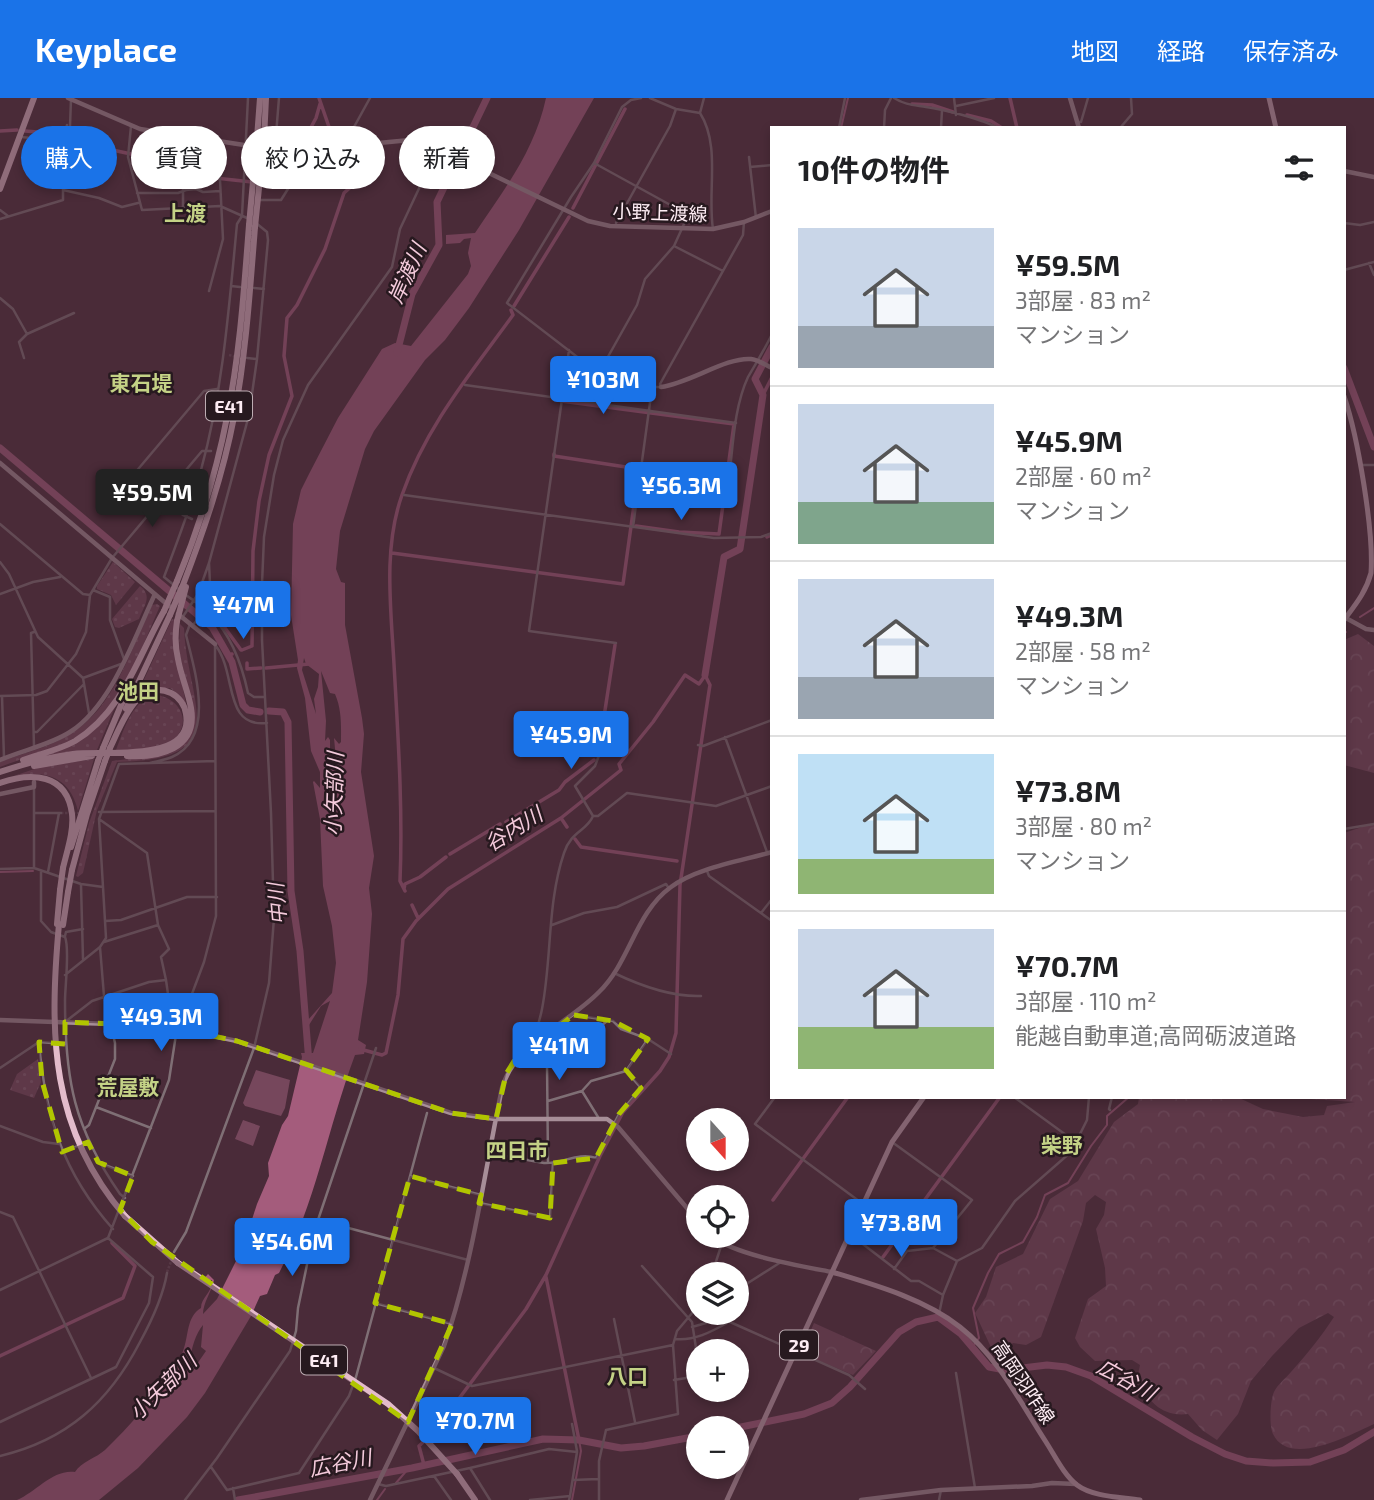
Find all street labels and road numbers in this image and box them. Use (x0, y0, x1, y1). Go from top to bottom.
street label: 小野上渡線 (612, 199, 708, 225)
road number: E41 (206, 392, 252, 420)
road number: 29 (780, 1330, 818, 1360)
street label: 高岡羽咋線 (988, 1336, 1060, 1428)
road number: E41 (301, 1345, 347, 1374)

